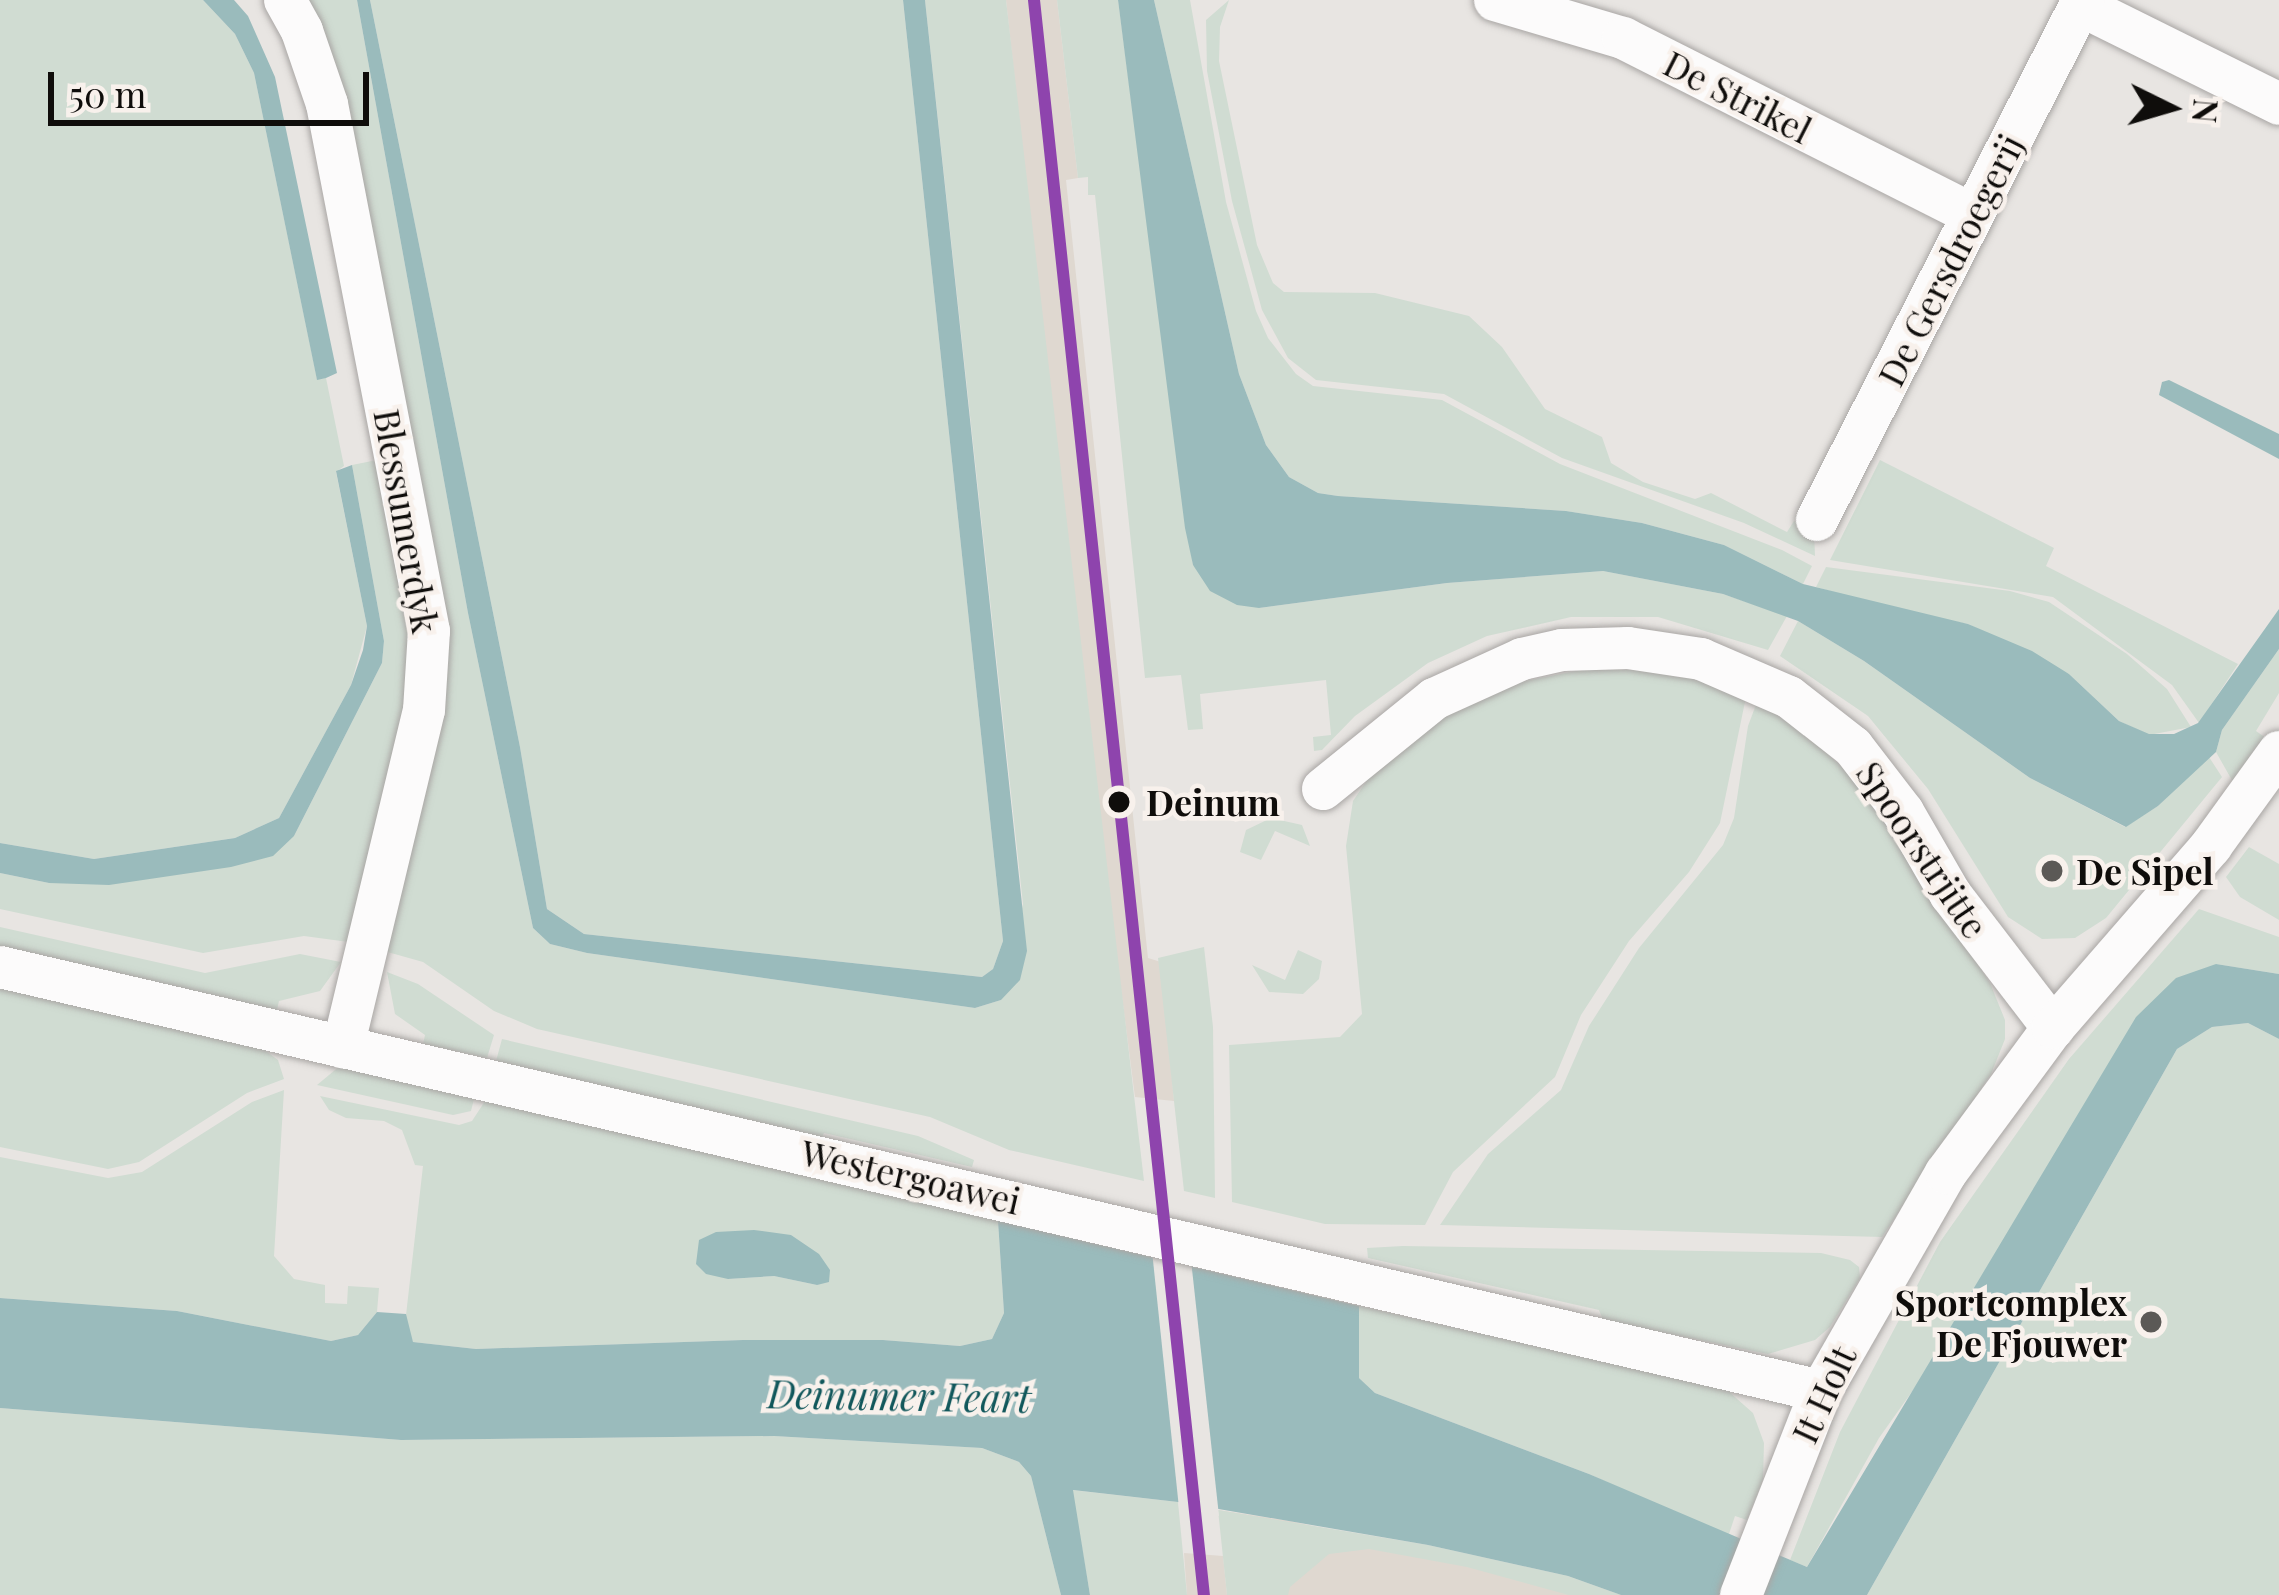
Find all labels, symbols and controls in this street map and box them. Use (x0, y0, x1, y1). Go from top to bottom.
street label: De Strikel (1657, 41, 1819, 151)
scale bar (54, 48, 375, 122)
north arrow (2111, 48, 2231, 168)
text: 50 m (69, 69, 146, 117)
text: N (2184, 97, 2230, 125)
street label: De Gersdroegerij (1868, 127, 2032, 393)
street label: Blessumerdyk (366, 406, 448, 636)
street label: Spoorstrjitte (1848, 753, 1998, 945)
place label: Deinum (1146, 780, 1280, 824)
marker: Deinum (1103, 786, 1135, 818)
place label: De Sipel (2076, 849, 2214, 893)
marker: De Sipel (2039, 858, 2065, 884)
street label: Westergoawei (797, 1130, 1025, 1222)
place label: Sportcomplex De Fjouwer (1895, 1279, 2127, 1364)
marker: Sportcomplex De Fjouwer (2138, 1309, 2164, 1335)
street label: It Holt (1782, 1338, 1864, 1450)
water label: Deinumer Feart (767, 1369, 1031, 1421)

